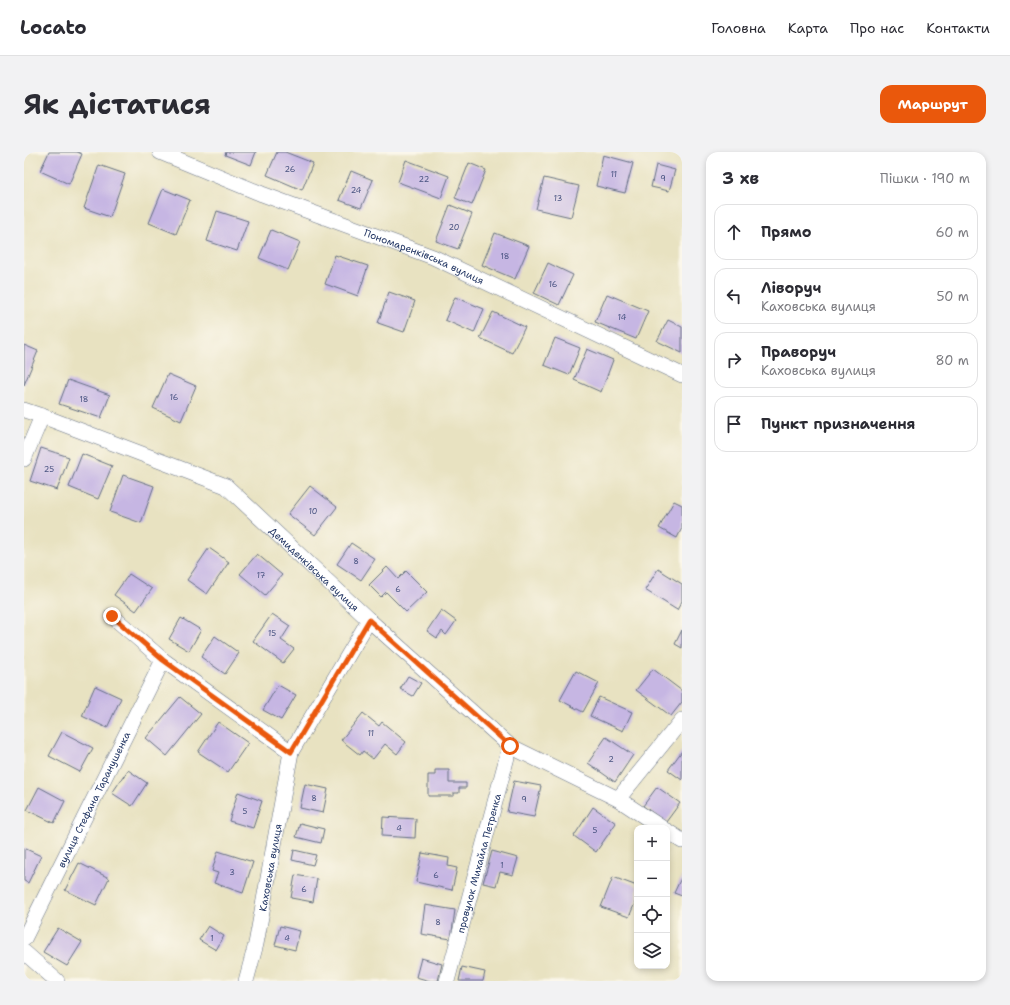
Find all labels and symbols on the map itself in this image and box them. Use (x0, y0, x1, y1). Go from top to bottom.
house number: 26 (285, 164, 296, 175)
house number: 11 (611, 169, 617, 180)
house number: 9 (660, 173, 666, 184)
house number: 22 (419, 174, 430, 185)
house number: 24 (351, 185, 362, 196)
house number: 13 (554, 193, 562, 204)
house number: 20 (449, 222, 459, 233)
street label: Пономаренківська вулиця (362, 226, 486, 287)
house number: 18 (501, 251, 509, 262)
house number: 16 (549, 279, 558, 290)
house number: 14 (618, 312, 627, 323)
house number: 16 (170, 392, 179, 403)
house number: 18 (80, 394, 88, 405)
house number: 25 (44, 464, 54, 475)
house number: 10 (309, 506, 317, 517)
street label: Демиденківська вулиця (267, 524, 362, 614)
house number: 8 (353, 556, 359, 567)
house number: 17 (257, 570, 266, 581)
house number: 6 (395, 584, 401, 595)
route end (103, 607, 121, 625)
house number: 15 (268, 628, 276, 639)
house number: 11 (368, 728, 374, 739)
street label: вулиця Стефана Таранушенка (55, 729, 134, 870)
route start (501, 737, 519, 755)
house number: 2 (608, 754, 614, 765)
street label: провулок Михайла Петренка (454, 791, 504, 934)
house number: 8 (311, 793, 317, 804)
house number: 9 (521, 794, 527, 805)
house number: 5 (243, 806, 248, 817)
street label: Каховська вулиця (256, 823, 285, 912)
house number: 4 (396, 823, 402, 834)
house number: 5 (593, 825, 598, 836)
house number: 1 (500, 860, 504, 871)
house number: 3 (229, 867, 235, 878)
house number: 6 (433, 870, 439, 881)
house number: 6 (301, 884, 307, 895)
house number: 8 (435, 917, 441, 928)
house number: 1 (210, 933, 214, 944)
house number: 4 (284, 933, 290, 944)

